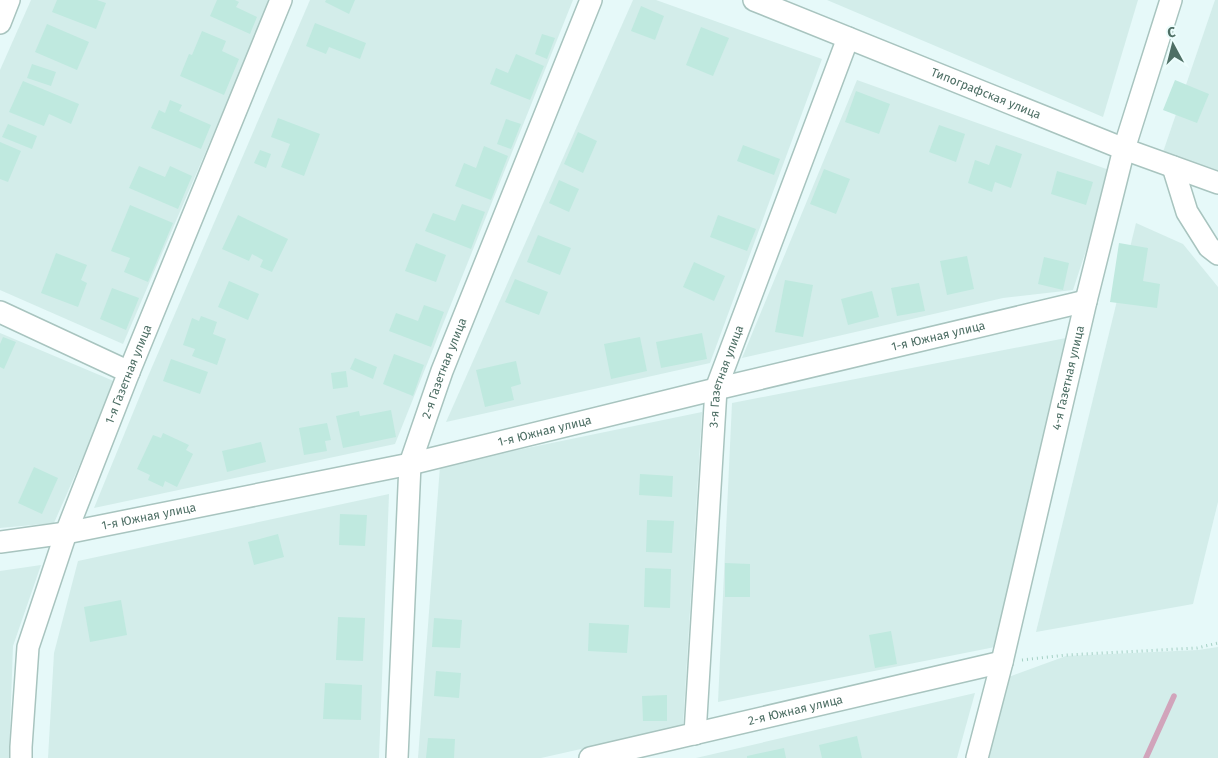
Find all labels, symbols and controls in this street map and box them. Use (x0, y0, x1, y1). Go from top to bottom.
north arrow (1148, 20, 1198, 70)
text: С (1166, 24, 1177, 42)
street label: Типографская улица (929, 65, 1043, 122)
street label: 2-я Газетная улица (419, 316, 470, 420)
street label: 1-я Южная улица (890, 318, 987, 354)
street label: 1-я Газетная улица (102, 323, 155, 426)
street label: 3-я Газетная улица (707, 323, 746, 428)
street label: 4-я Газетная улица (1049, 324, 1087, 431)
street label: 1-я Южная улица (496, 413, 593, 449)
street label: 1-я Южная улица (100, 500, 197, 533)
street label: 2-я Южная улица (747, 692, 844, 728)

